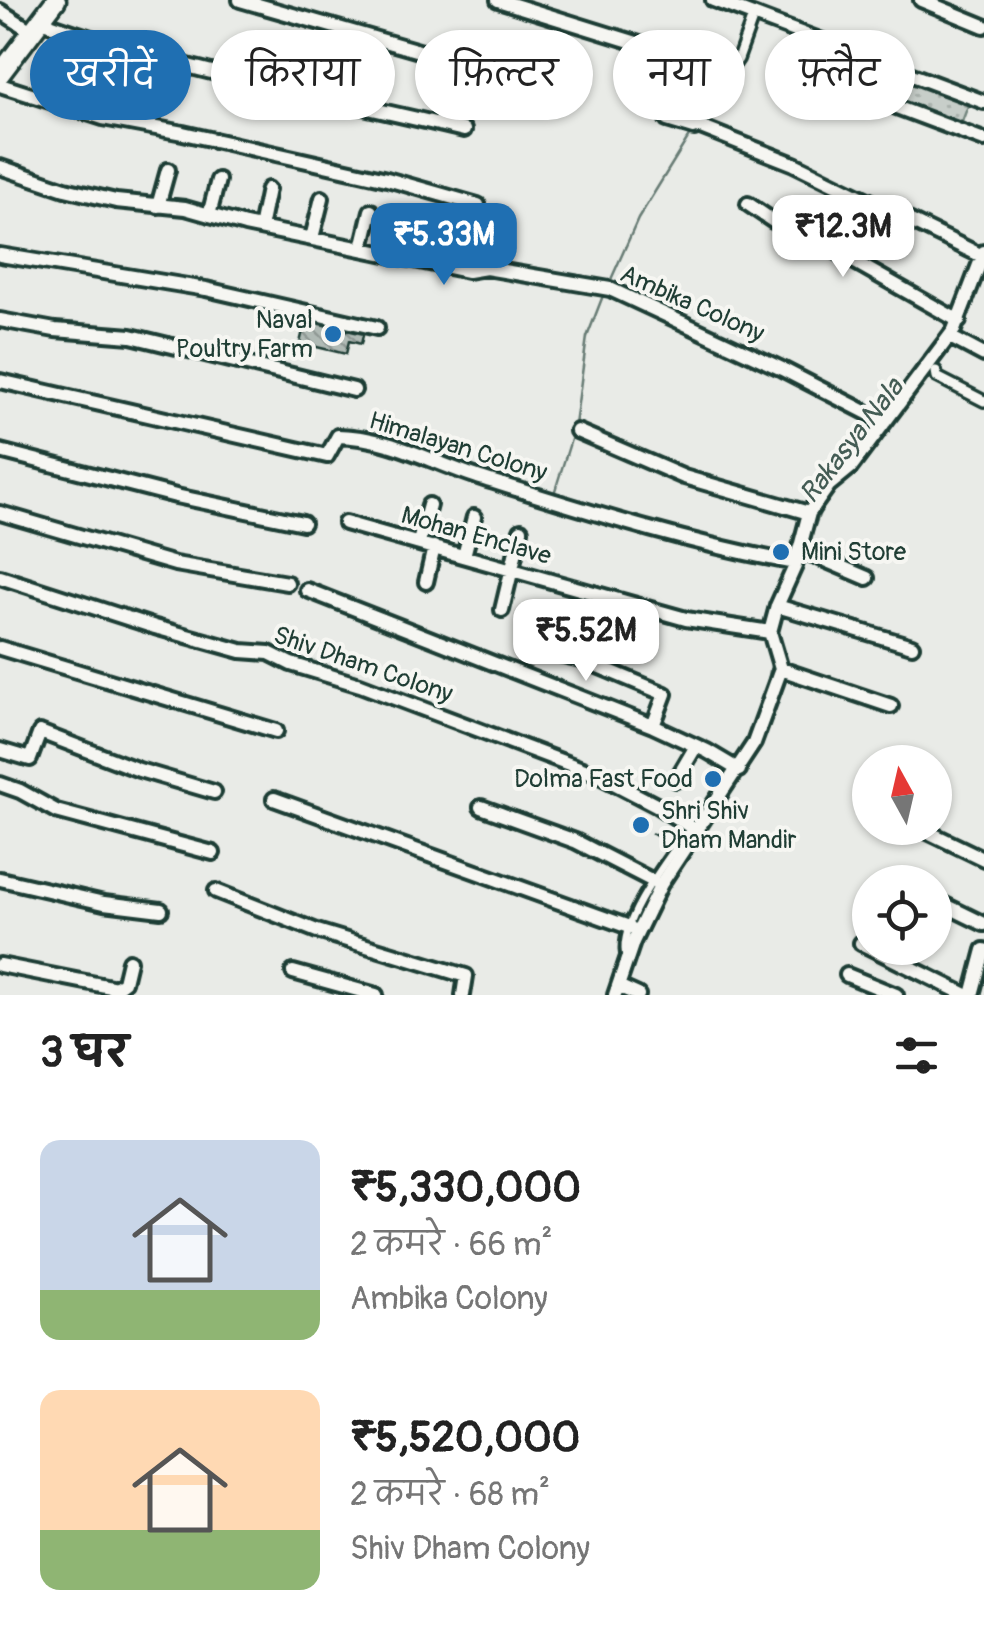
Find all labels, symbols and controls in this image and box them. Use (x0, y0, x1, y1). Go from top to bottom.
chip: खरीदें (30, 30, 191, 120)
chip: किराया (211, 30, 395, 120)
chip: फ़िल्टर (415, 30, 593, 120)
chip: नया (613, 30, 745, 120)
chip: फ़्लैट (765, 30, 915, 120)
pin: ₹12.3M (762, 195, 924, 280)
pin: ₹5.33M (363, 203, 525, 288)
text: ₹12.3M (794, 207, 892, 247)
text: ₹5.33M (393, 215, 495, 255)
street label: Ambika Colony (615, 258, 769, 350)
place label: Naval Poultry Farm (176, 305, 313, 365)
marker: Naval Poultry Farm (322, 323, 344, 345)
water label: Rakasya Nala (792, 370, 913, 511)
street label: Himalayan Colony (365, 405, 551, 489)
street label: Mohan Enclave (397, 500, 555, 572)
place label: Mini Store (801, 537, 907, 568)
marker: Mini Store (770, 541, 792, 563)
pin: ₹5.52M (505, 599, 667, 684)
text: ₹5.52M (535, 611, 637, 651)
street label: Shiv Dham Colony (269, 620, 457, 710)
north arrow (852, 745, 952, 845)
map controls (852, 745, 952, 965)
place label: Dolma Fast Food (514, 764, 693, 795)
marker: Dolma Fast Food (702, 768, 724, 790)
place label: Shri Shiv Dham Mandir (661, 796, 796, 856)
marker: Shri Shiv Dham Mandir (630, 814, 652, 836)
button: locate (852, 865, 952, 965)
text: 3 घर (40, 1027, 128, 1079)
icon: filters (889, 1028, 944, 1083)
text: ₹5,330,000 (350, 1162, 581, 1214)
icon: home (120, 1180, 240, 1300)
text: 2 कमरे · 66 m² (350, 1225, 552, 1265)
text: Ambika Colony (350, 1279, 548, 1319)
text: ₹5,520,000 (350, 1412, 580, 1464)
icon: home (120, 1430, 240, 1550)
text: 2 कमरे · 68 m² (350, 1475, 550, 1515)
text: Shiv Dham Colony (350, 1529, 590, 1569)

